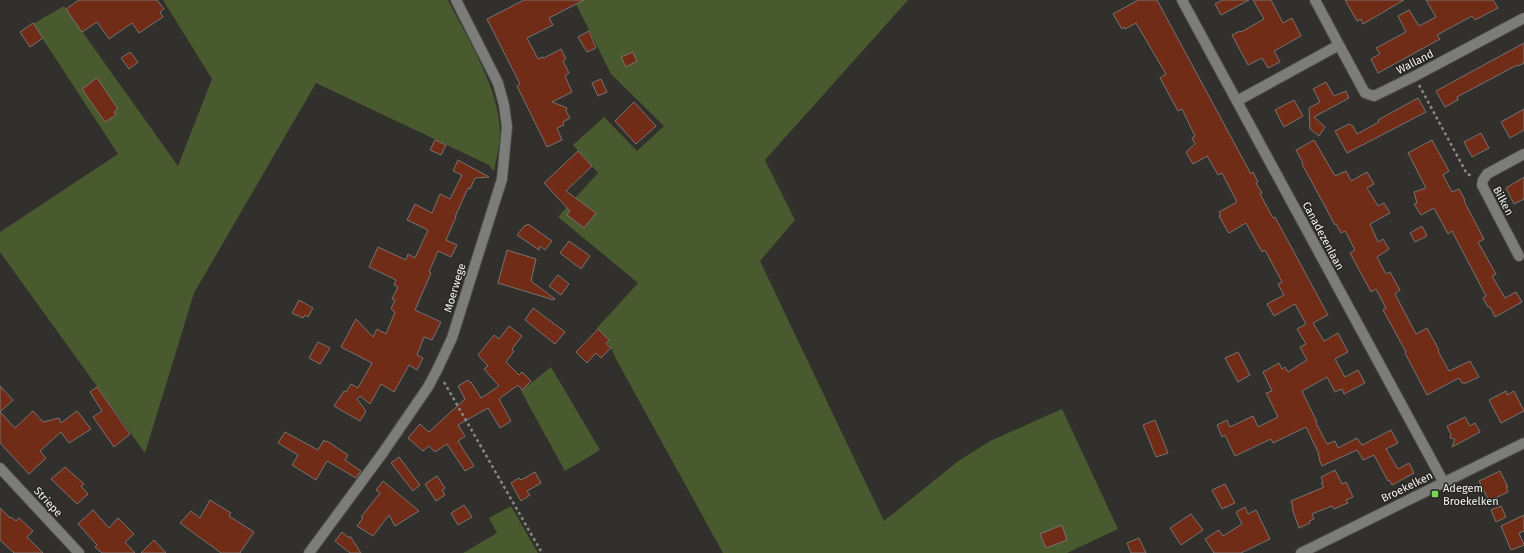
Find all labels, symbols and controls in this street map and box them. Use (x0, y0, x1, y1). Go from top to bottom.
street label: Walland (1394, 47, 1436, 77)
street label: Bilken (1490, 184, 1516, 218)
street label: Canadezenlaan (1299, 200, 1347, 272)
street label: Moerwege (441, 262, 469, 314)
street label: Broekelken (1379, 469, 1435, 505)
place label: Adegem Broekelken (1443, 482, 1499, 508)
street label: Striepe (31, 484, 65, 520)
marker: Adegem Broekelken (1430, 489, 1440, 499)

